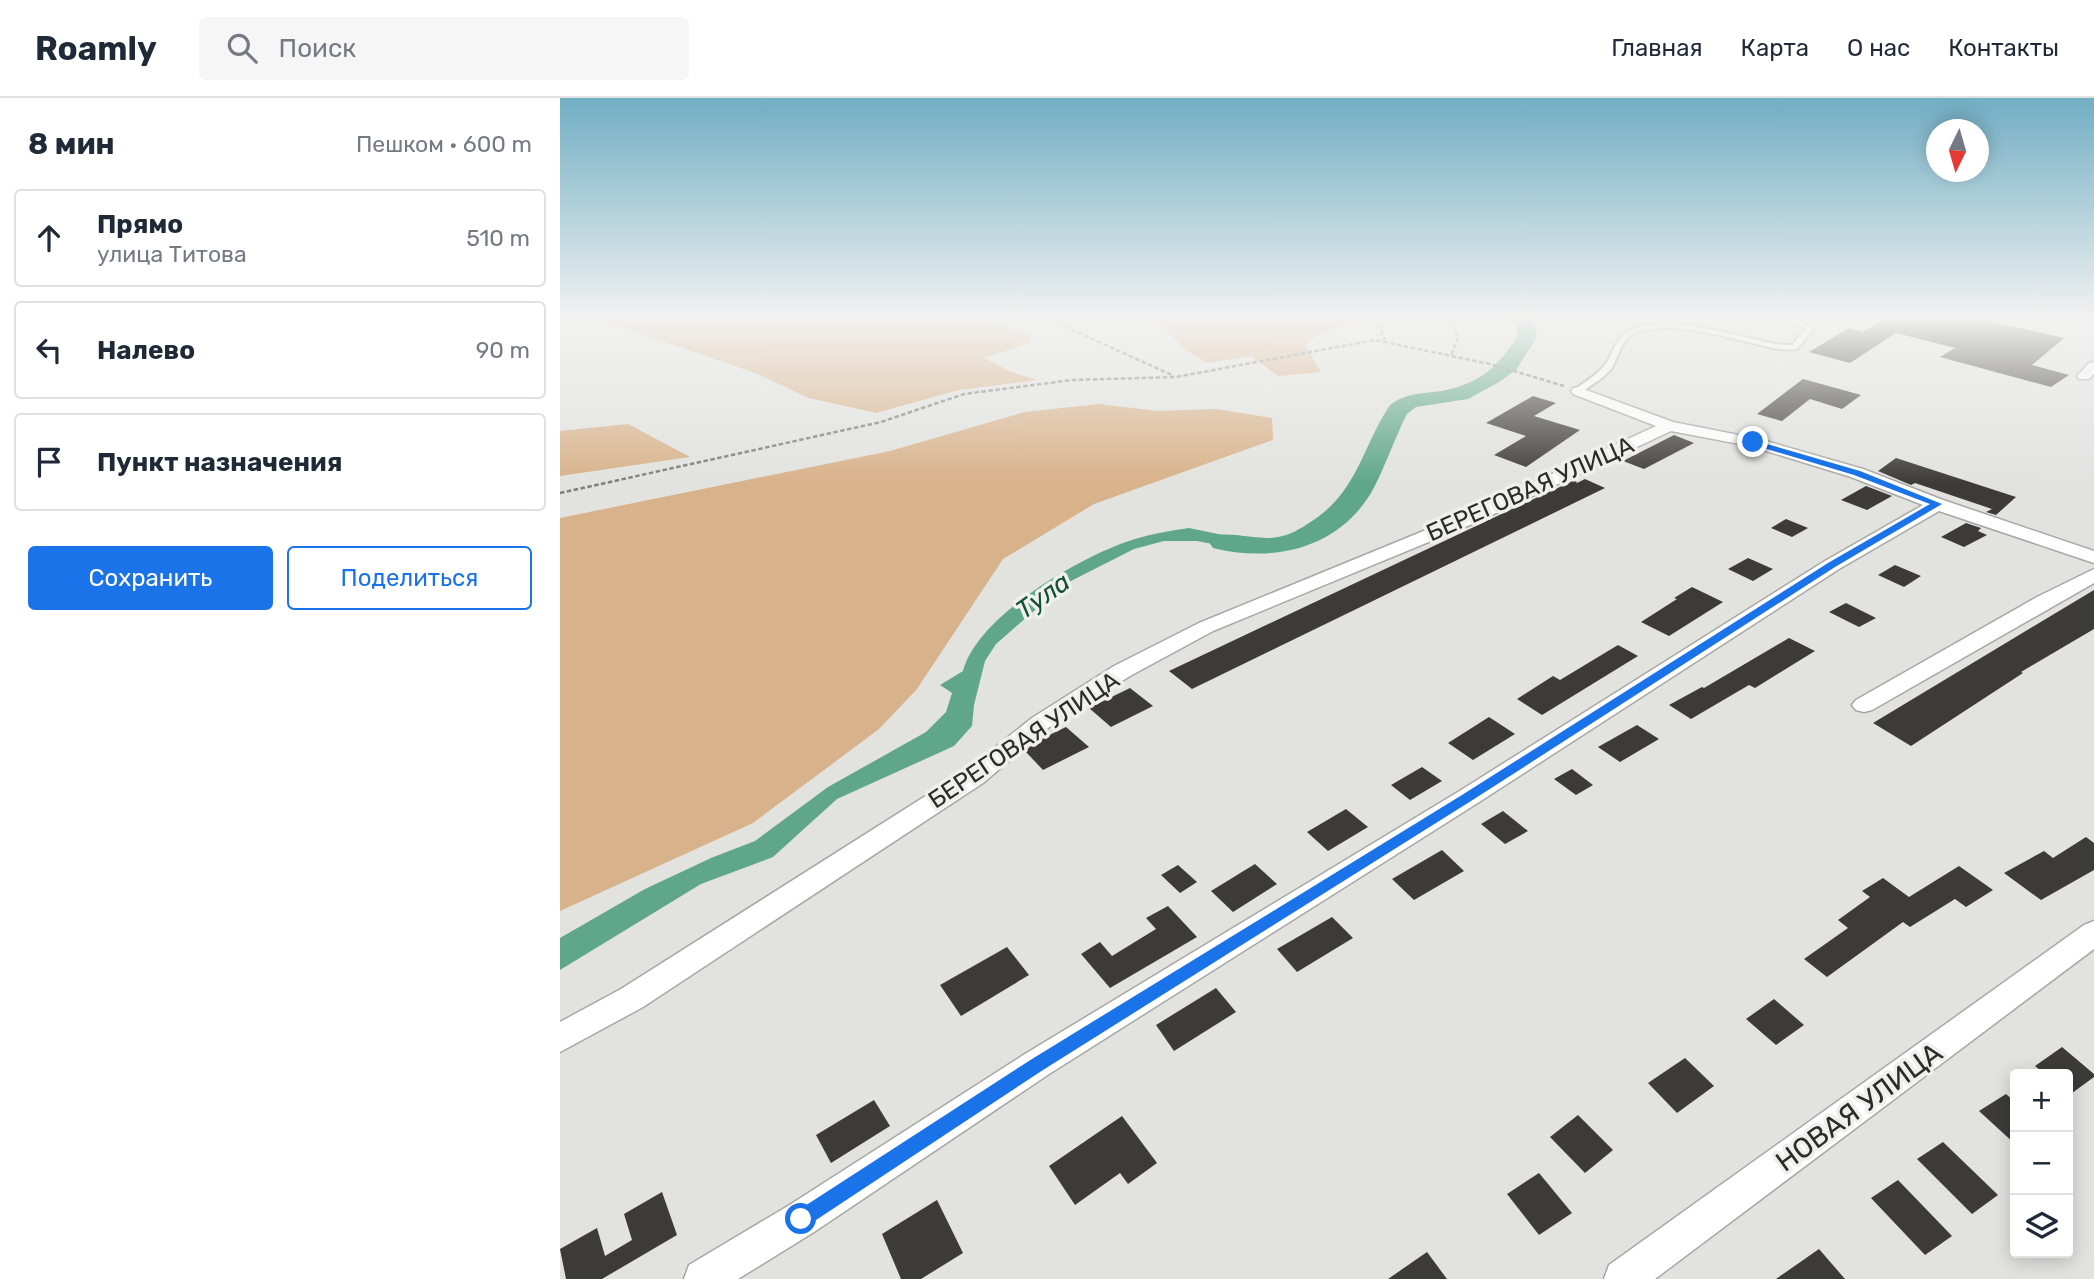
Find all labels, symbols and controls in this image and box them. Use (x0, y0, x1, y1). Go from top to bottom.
search box (199, 17, 689, 80)
text: Roamly (35, 29, 157, 68)
icon: search (223, 29, 261, 67)
text: Поиск (279, 33, 356, 64)
text: Главная (1611, 34, 1703, 62)
text: Карта (1741, 34, 1809, 62)
text: О нас (1847, 34, 1910, 62)
text: Контакты (1948, 34, 2059, 62)
north arrow (1926, 119, 1989, 182)
text: 8 мин (28, 126, 115, 162)
text: Пешком · 600 m (356, 130, 532, 158)
text: Прямо (97, 209, 183, 240)
icon: ahead (30, 219, 68, 257)
text: 510 m (466, 224, 530, 252)
text: улица Титова (97, 240, 247, 268)
icon: left (30, 331, 68, 369)
text: Налево (97, 335, 195, 366)
text: 90 m (476, 336, 530, 364)
route end (1737, 426, 1768, 457)
street label: БЕРЕГОВАЯ УЛИЦА (1422, 431, 1638, 547)
icon: arrive (30, 443, 68, 481)
text: Пункт назначения (97, 447, 342, 478)
button: Сохранить (28, 546, 273, 610)
button: Поделиться (287, 546, 532, 610)
water label: Тула (1010, 566, 1076, 626)
street label: БЕРЕГОВАЯ УЛИЦА (923, 666, 1125, 814)
street label: НОВАЯ УЛИЦА (1770, 1036, 1949, 1178)
map controls (2010, 1069, 2073, 1258)
button: + (2010, 1069, 2073, 1132)
button: − (2010, 1132, 2073, 1195)
button: layers (2010, 1195, 2073, 1258)
route start (785, 1203, 816, 1234)

